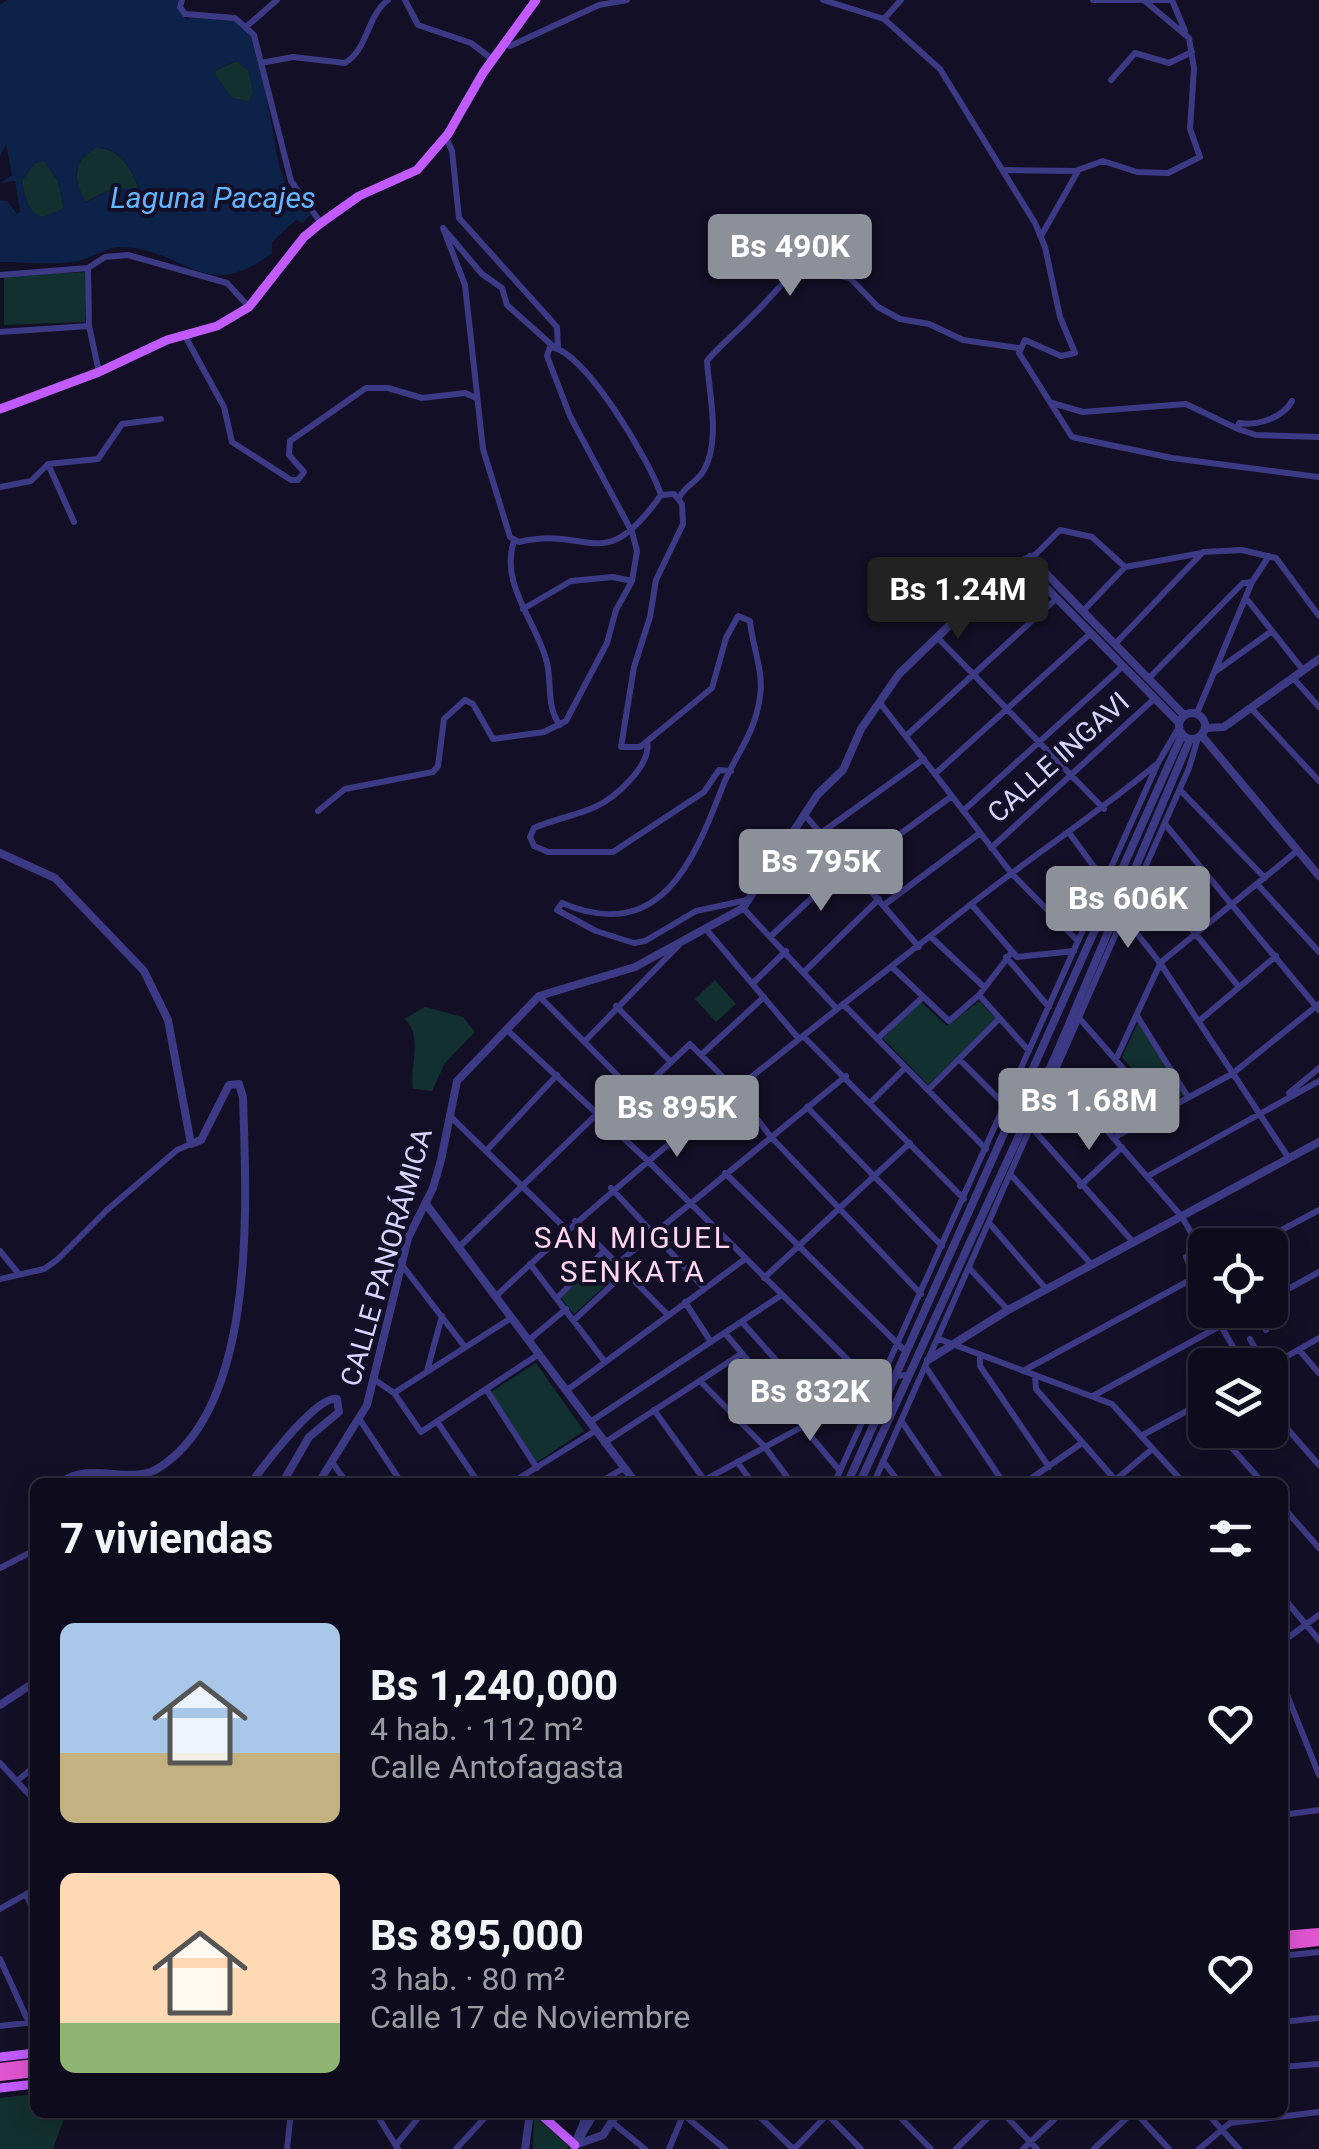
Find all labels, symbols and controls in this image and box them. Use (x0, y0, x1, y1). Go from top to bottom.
water label: Laguna Pacajes (110, 180, 316, 215)
pin: Bs 490K (698, 214, 882, 299)
text: Bs 490K (730, 227, 850, 265)
pin: Bs 1.24M (855, 557, 1061, 642)
text: Bs 1.24M (889, 570, 1027, 608)
street label: CALLE INGAVI (981, 685, 1136, 829)
pin: Bs 795K (729, 829, 913, 914)
text: Bs 795K (761, 842, 881, 880)
pin: Bs 606K (1036, 866, 1220, 951)
text: Bs 606K (1068, 879, 1188, 917)
pin: Bs 1.68M (986, 1068, 1192, 1153)
pin: Bs 895K (585, 1075, 769, 1160)
text: Bs 1.68M (1020, 1081, 1158, 1119)
text: Bs 895K (617, 1088, 737, 1126)
street label: CALLE PANORÁMICA (334, 1124, 439, 1390)
district label: SAN MIGUEL SENKATA (534, 1220, 732, 1289)
map controls (1188, 1228, 1288, 1448)
button: locate (1188, 1228, 1288, 1328)
button: layers (1188, 1348, 1288, 1448)
pin: Bs 832K (718, 1359, 902, 1444)
text: Bs 832K (750, 1372, 870, 1410)
icon: filters (1203, 1511, 1258, 1566)
text: 7 viviendas (60, 1514, 273, 1563)
text: Bs 1,240,000 (370, 1661, 618, 1710)
icon: home (140, 1663, 260, 1783)
icon: heart (1203, 1696, 1258, 1751)
text: 4 hab. · 112 m² (370, 1710, 583, 1748)
text: Calle Antofagasta (370, 1748, 624, 1786)
text: Bs 895,000 (370, 1911, 584, 1960)
icon: home (140, 1913, 260, 2033)
icon: heart (1203, 1946, 1258, 2001)
text: 3 hab. · 80 m² (370, 1960, 565, 1998)
text: Calle 17 de Noviembre (370, 1998, 690, 2036)

